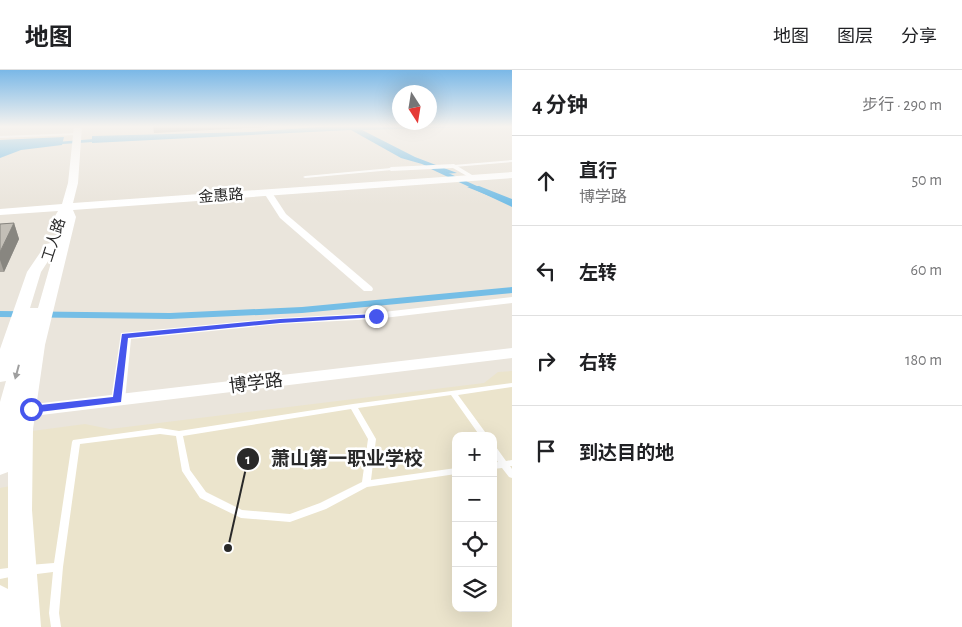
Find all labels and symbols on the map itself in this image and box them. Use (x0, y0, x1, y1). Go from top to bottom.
north arrow (392, 85, 437, 130)
street label: 金惠路 (198, 186, 244, 205)
street label: 工人路 (39, 216, 68, 264)
route end (365, 305, 388, 328)
one-way arrow (13, 364, 21, 379)
street label: 博学路 (228, 370, 284, 396)
route start (20, 398, 43, 421)
callout: 萧山第一职业学校 (236, 442, 433, 476)
text: 萧山第一职业学校 (271, 448, 423, 469)
text: 1 (245, 452, 251, 467)

